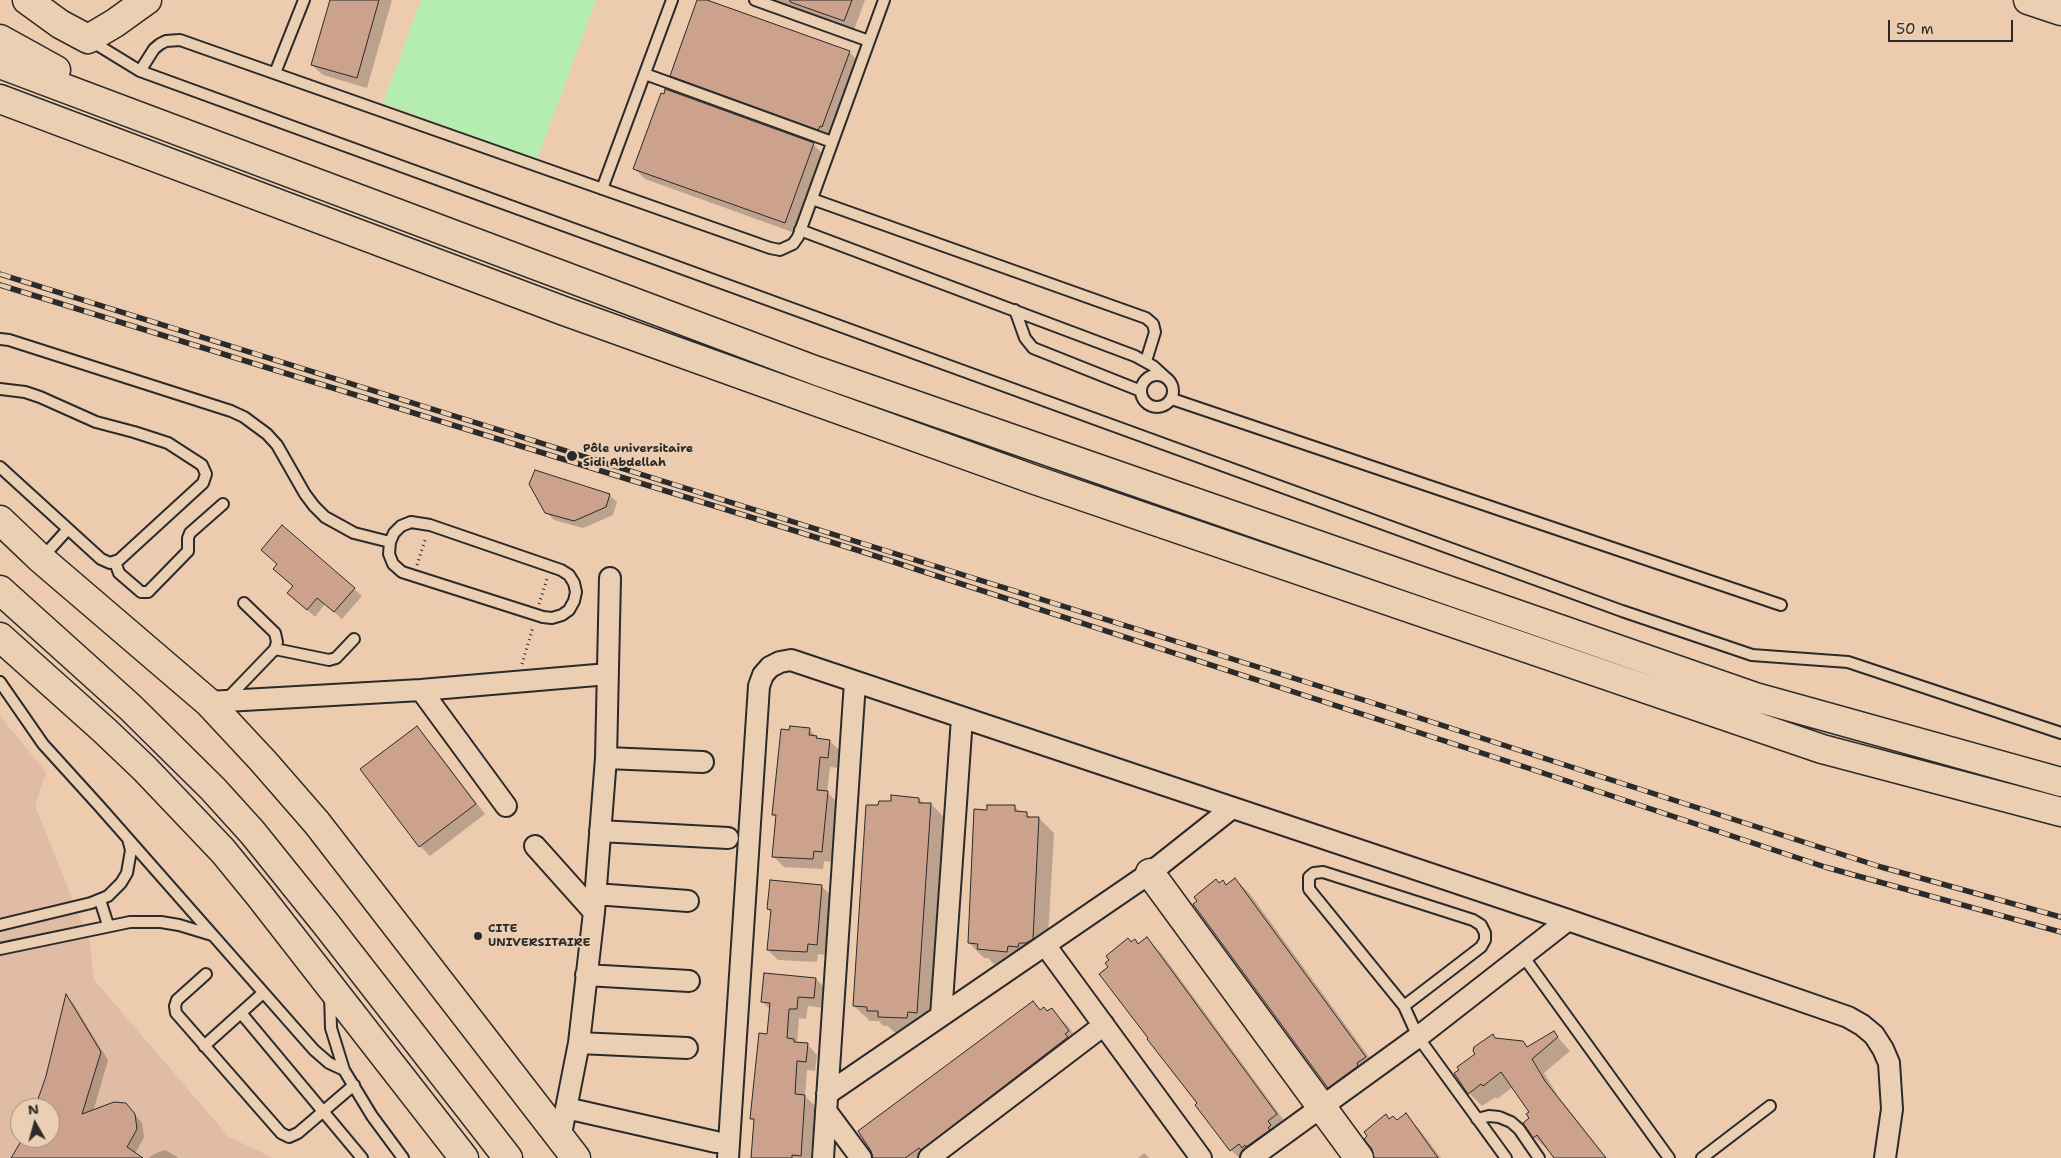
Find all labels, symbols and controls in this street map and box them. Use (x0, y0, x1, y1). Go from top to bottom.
scale bar (1891, 10, 2016, 42)
text: 50 m (1896, 19, 1934, 39)
place label: Pôle universitaire Sidi Abdellah (583, 442, 693, 470)
marker: Pôle universitaire Sidi Abdellah (565, 449, 579, 463)
place label: CITE UNIVERSITAIRE (488, 922, 590, 950)
marker: CITE UNIVERSITAIRE (472, 930, 484, 942)
north arrow (10, 1098, 60, 1148)
text: N (27, 1099, 40, 1119)

